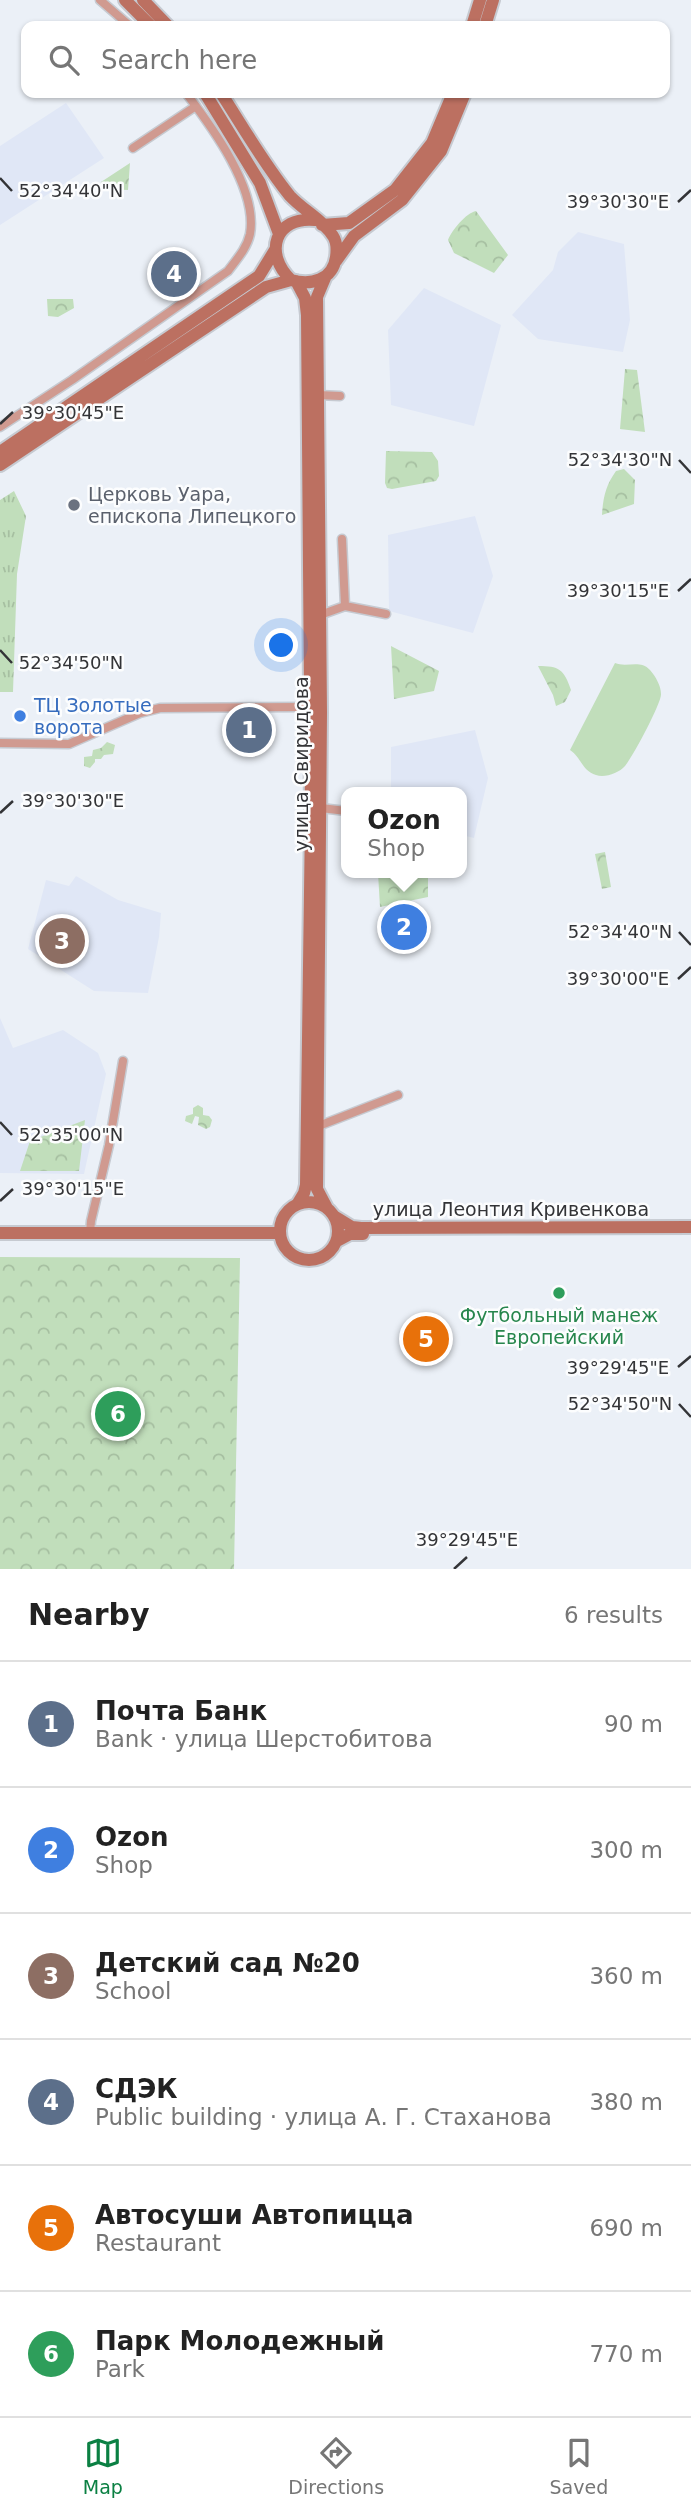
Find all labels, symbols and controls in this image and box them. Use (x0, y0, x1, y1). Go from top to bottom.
search box (21, 21, 670, 98)
icon: search (45, 41, 83, 79)
text: Search here (101, 45, 257, 75)
text: 52°34'40"N (19, 180, 123, 201)
text: 39°30'30"E (567, 191, 669, 212)
pin: 4 (151, 248, 197, 300)
text: 39°30'45"E (22, 402, 124, 423)
text: 52°34'30"N (568, 449, 672, 470)
place label: Церковь Уара, епископа Липецкого (88, 483, 297, 527)
marker: Церковь Уара, епископа Липецкого (66, 497, 82, 513)
text: 39°30'15"E (567, 580, 669, 601)
your location (264, 628, 298, 662)
text: 52°34'50"N (19, 652, 123, 673)
street label: улица Свиридова (290, 676, 312, 852)
place label: ТЦ Золотые ворота (33, 694, 152, 738)
pin: 1 (226, 704, 272, 756)
marker: ТЦ Золотые ворота (12, 708, 28, 724)
popup (341, 787, 467, 878)
text: 39°30'30"E (22, 790, 124, 811)
text: Ozon (367, 805, 441, 835)
text: Shop (367, 835, 425, 861)
pin: 2 (381, 901, 427, 953)
pin: 3 (39, 915, 85, 967)
text: 52°34'40"N (568, 921, 672, 942)
text: 39°30'00"E (567, 968, 669, 989)
text: 52°35'00"N (19, 1124, 123, 1145)
text: 39°30'15"E (22, 1178, 124, 1199)
street label: улица Леонтия Кривенкова (373, 1198, 649, 1220)
marker: Футбольный манеж Европейский (551, 1285, 567, 1301)
place label: Футбольный манеж Европейский (460, 1304, 658, 1348)
pin: 5 (403, 1313, 449, 1365)
text: 39°29'45"E (567, 1357, 669, 1378)
pin: 6 (95, 1388, 141, 1440)
text: 52°34'50"N (568, 1393, 672, 1414)
text: 39°29'45"E (416, 1529, 518, 1550)
text: Nearby (28, 1597, 150, 1632)
text: 6 results (564, 1602, 663, 1628)
text: Почта Банк (95, 1696, 267, 1726)
text: 1 (43, 1711, 59, 1737)
text: 90 m (604, 1711, 663, 1737)
text: Bank · улица Шерстобитова (95, 1726, 433, 1752)
text: Ozon (95, 1822, 169, 1852)
text: 2 (43, 1837, 59, 1863)
text: 300 m (589, 1837, 663, 1863)
text: Shop (95, 1852, 153, 1878)
text: Детский сад №20 (95, 1948, 360, 1978)
text: 3 (43, 1963, 59, 1989)
text: 360 m (589, 1963, 663, 1989)
text: School (95, 1978, 171, 2004)
text: СДЭК (95, 2074, 178, 2104)
text: 4 (43, 2089, 59, 2115)
text: 380 m (589, 2089, 663, 2115)
text: Public building · улица А. Г. Стаханова (95, 2104, 552, 2130)
text: Автосуши Автопицца (95, 2200, 414, 2230)
text: 5 (43, 2215, 59, 2241)
text: 690 m (589, 2215, 663, 2241)
text: Restaurant (95, 2230, 221, 2256)
text: Парк Молодежный (95, 2326, 384, 2356)
text: 6 (43, 2341, 59, 2367)
text: 770 m (589, 2341, 663, 2367)
text: Park (95, 2356, 145, 2382)
tab: Map (83, 2434, 123, 2498)
tab: Directions (288, 2434, 384, 2498)
tab: Saved (550, 2434, 608, 2498)

